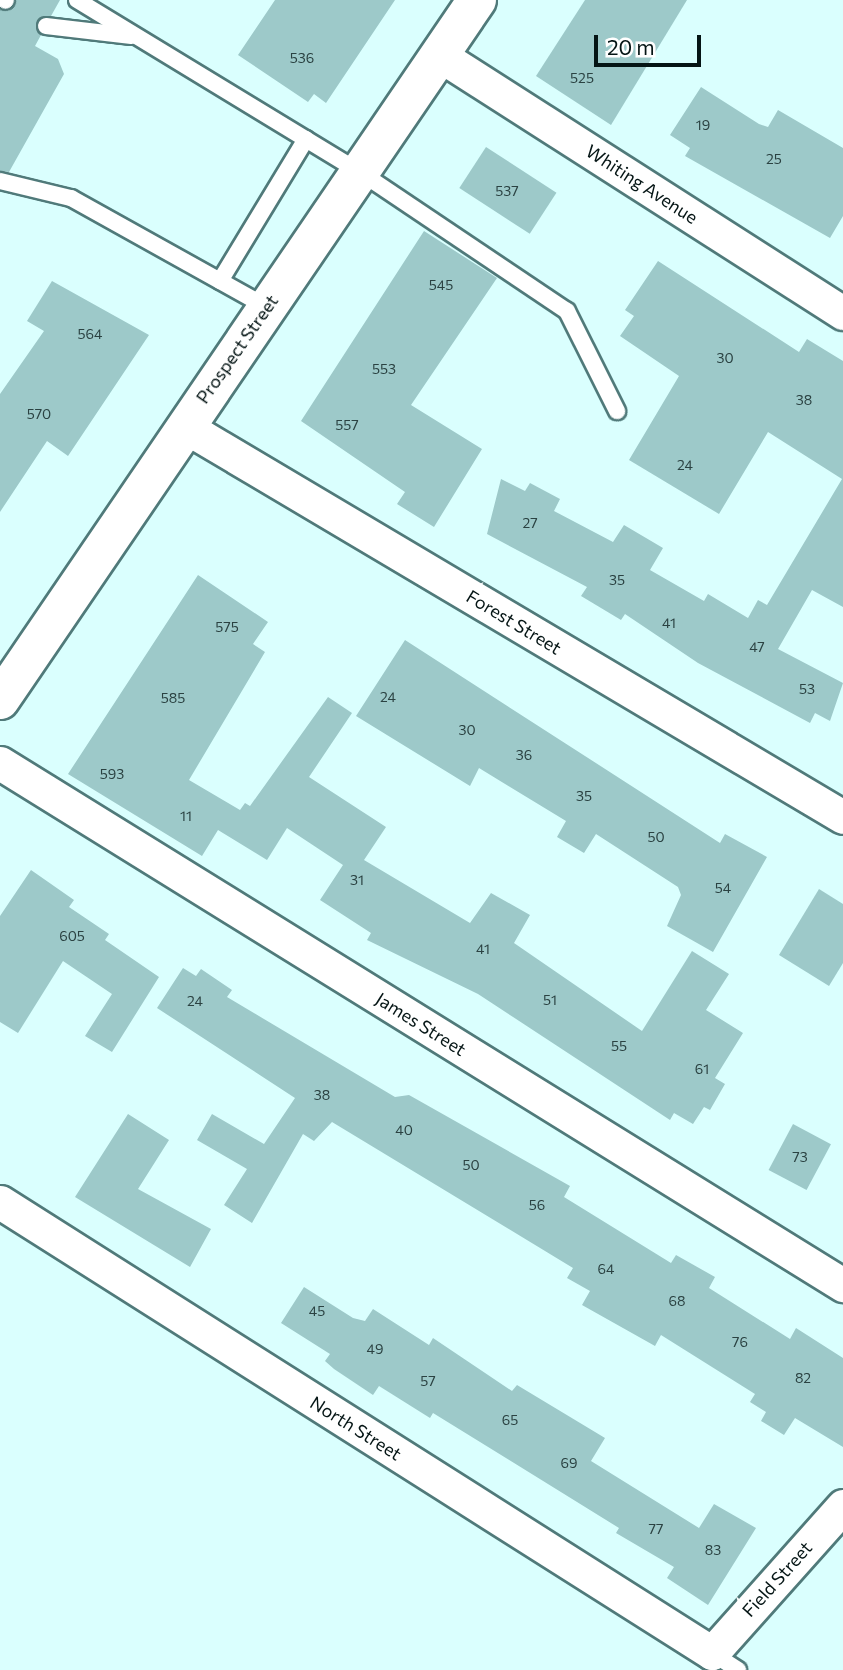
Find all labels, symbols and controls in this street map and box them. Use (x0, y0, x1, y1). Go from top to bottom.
scale bar (598, 21, 705, 65)
text: 20 m (607, 34, 655, 59)
house number: 536 (290, 50, 314, 66)
house number: 525 (570, 70, 594, 86)
house number: 19 (696, 117, 710, 133)
street label: Whiting Avenue (582, 140, 702, 228)
house number: 25 (766, 151, 782, 167)
house number: 537 (495, 183, 519, 199)
house number: 545 (429, 277, 453, 293)
street label: Prospect Street (192, 291, 282, 407)
house number: 564 (78, 326, 102, 342)
house number: 30 (716, 350, 734, 366)
house number: 553 (372, 361, 396, 377)
house number: 38 (796, 392, 812, 408)
house number: 570 (27, 406, 51, 422)
house number: 557 (335, 417, 359, 433)
house number: 24 (677, 457, 693, 473)
house number: 27 (522, 515, 538, 531)
house number: 35 (609, 572, 625, 588)
street label: Forest Street (463, 585, 565, 659)
house number: 41 (662, 615, 676, 631)
house number: 575 (215, 619, 239, 635)
house number: 47 (749, 639, 765, 655)
house number: 53 (799, 681, 815, 697)
house number: 24 (380, 689, 396, 705)
house number: 585 (161, 690, 185, 706)
house number: 30 (458, 722, 476, 738)
house number: 36 (516, 747, 532, 763)
house number: 593 (100, 766, 124, 782)
house number: 35 (576, 788, 592, 804)
house number: 11 (180, 808, 192, 824)
house number: 50 (647, 829, 665, 845)
house number: 31 (350, 872, 364, 888)
house number: 54 (715, 880, 731, 896)
house number: 605 (59, 928, 85, 944)
house number: 41 (476, 941, 490, 957)
street label: James Street (372, 988, 470, 1060)
house number: 51 (543, 992, 557, 1008)
house number: 24 (187, 993, 203, 1009)
house number: 55 (611, 1038, 627, 1054)
house number: 61 (695, 1061, 709, 1077)
house number: 38 (314, 1087, 330, 1103)
house number: 40 (395, 1122, 413, 1138)
house number: 73 (792, 1149, 808, 1165)
house number: 50 (462, 1157, 480, 1173)
house number: 56 (529, 1197, 545, 1213)
house number: 64 (598, 1261, 614, 1277)
house number: 68 (669, 1293, 685, 1309)
house number: 45 (309, 1303, 325, 1319)
house number: 76 (732, 1334, 748, 1350)
house number: 49 (367, 1341, 383, 1357)
house number: 82 (795, 1370, 811, 1386)
house number: 57 (420, 1373, 436, 1389)
street label: North Street (306, 1391, 406, 1465)
house number: 65 (502, 1412, 518, 1428)
house number: 69 (561, 1455, 577, 1471)
house number: 77 (649, 1521, 663, 1537)
street label: Field Street (738, 1537, 816, 1621)
house number: 83 (705, 1542, 721, 1558)

